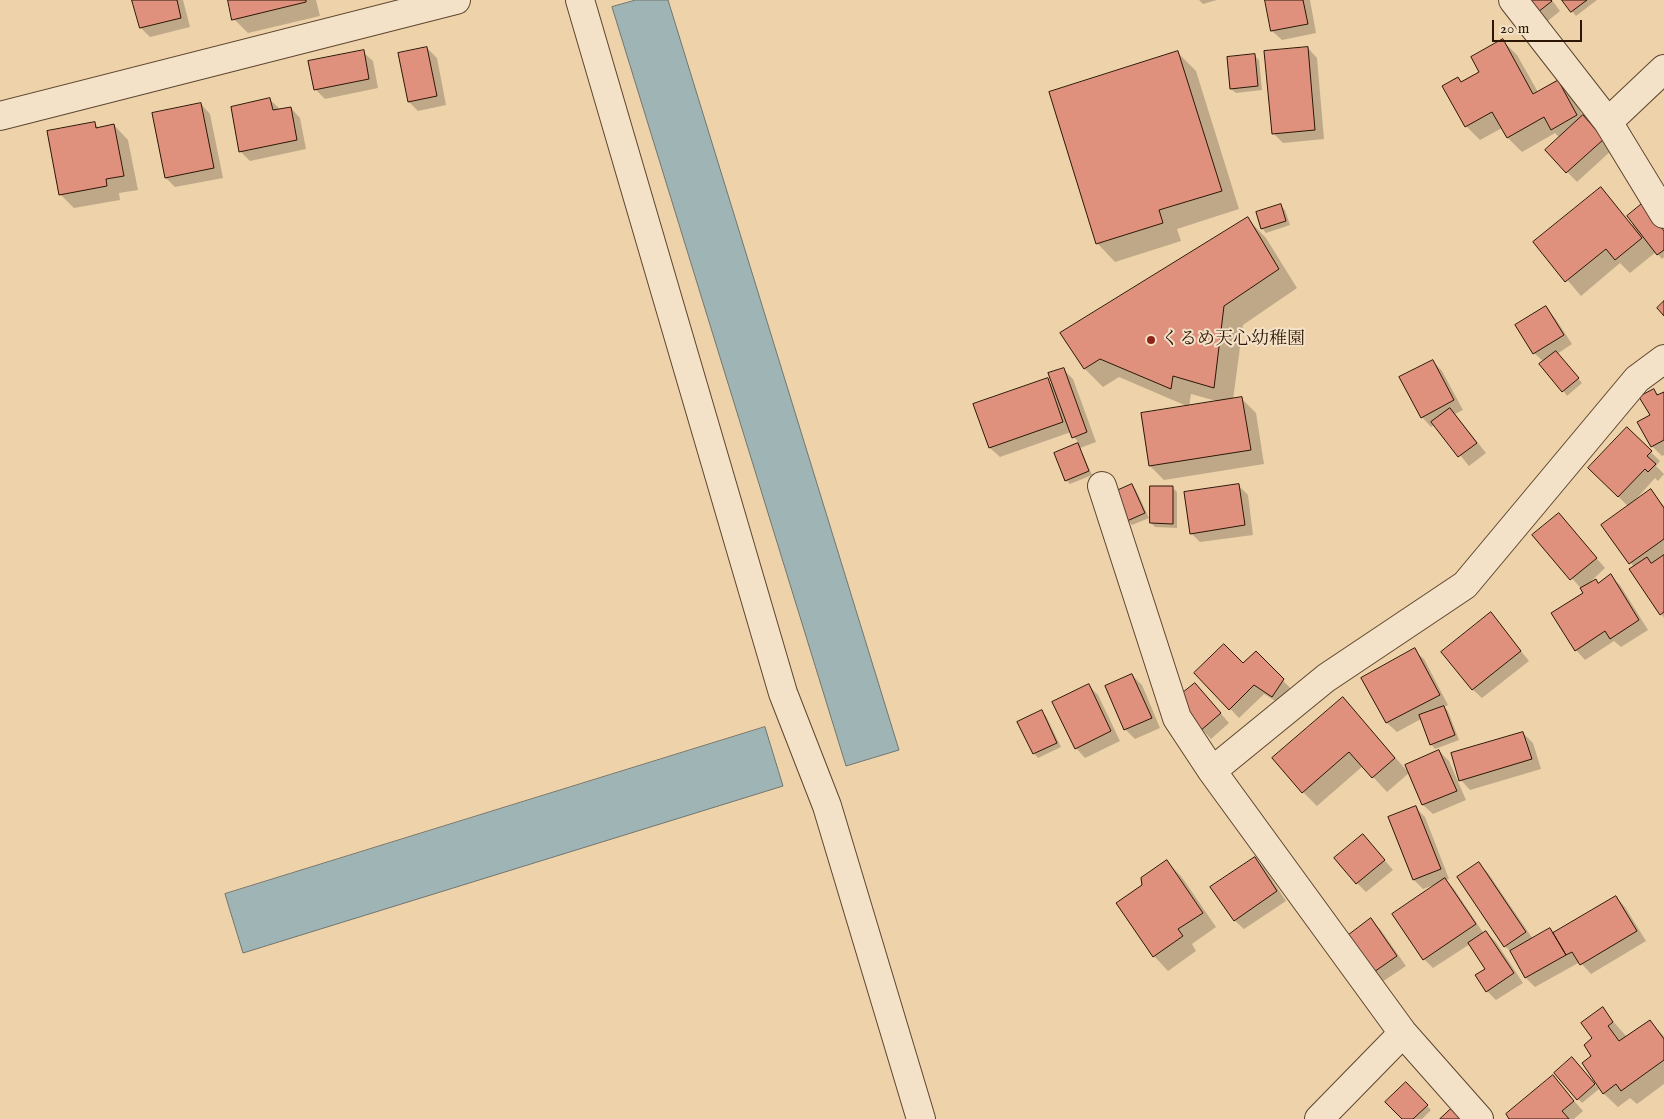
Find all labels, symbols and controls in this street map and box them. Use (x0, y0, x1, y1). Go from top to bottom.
scale bar (1494, 10, 1584, 42)
text: 20 m (1500, 19, 1529, 38)
place label: くるめ天心幼稚園 (1161, 329, 1305, 351)
marker: くるめ天心幼稚園 (1145, 334, 1157, 346)

